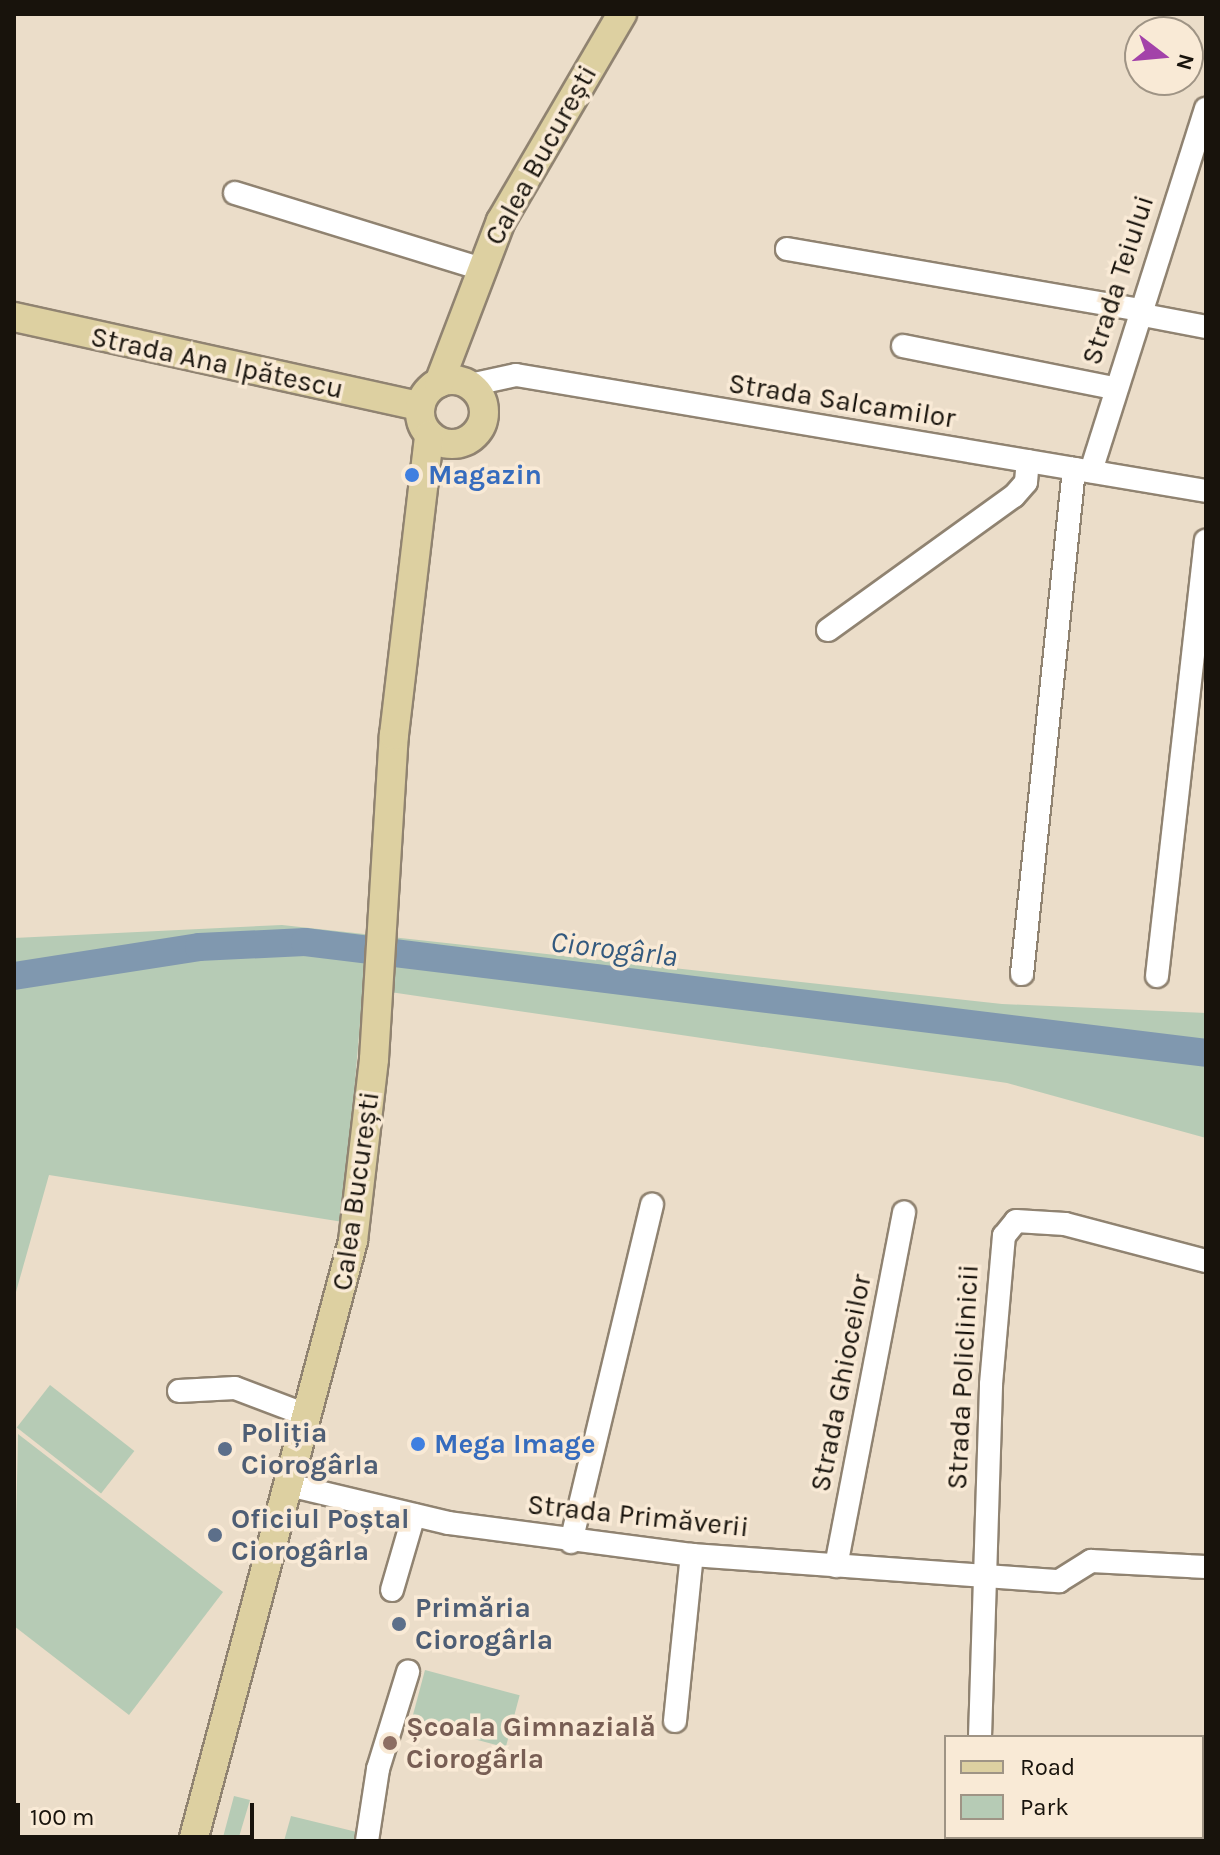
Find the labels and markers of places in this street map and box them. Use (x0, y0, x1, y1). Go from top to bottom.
place label: Magazin (428, 458, 542, 492)
marker: Magazin (403, 466, 421, 484)
place label: Poliția Ciorogârla (241, 1416, 379, 1482)
place label: Mega Image (434, 1427, 596, 1461)
marker: Mega Image (409, 1435, 427, 1453)
marker: Poliția Ciorogârla (216, 1440, 234, 1458)
place label: Oficiul Poștal Ciorogârla (231, 1502, 410, 1568)
marker: Oficiul Poștal Ciorogârla (206, 1526, 224, 1544)
place label: Primăria Ciorogârla (415, 1591, 553, 1657)
marker: Primăria Ciorogârla (390, 1615, 408, 1633)
place label: Școala Gimnazială Ciorogârla (406, 1710, 656, 1776)
marker: Școala Gimnazială Ciorogârla (381, 1734, 399, 1752)

